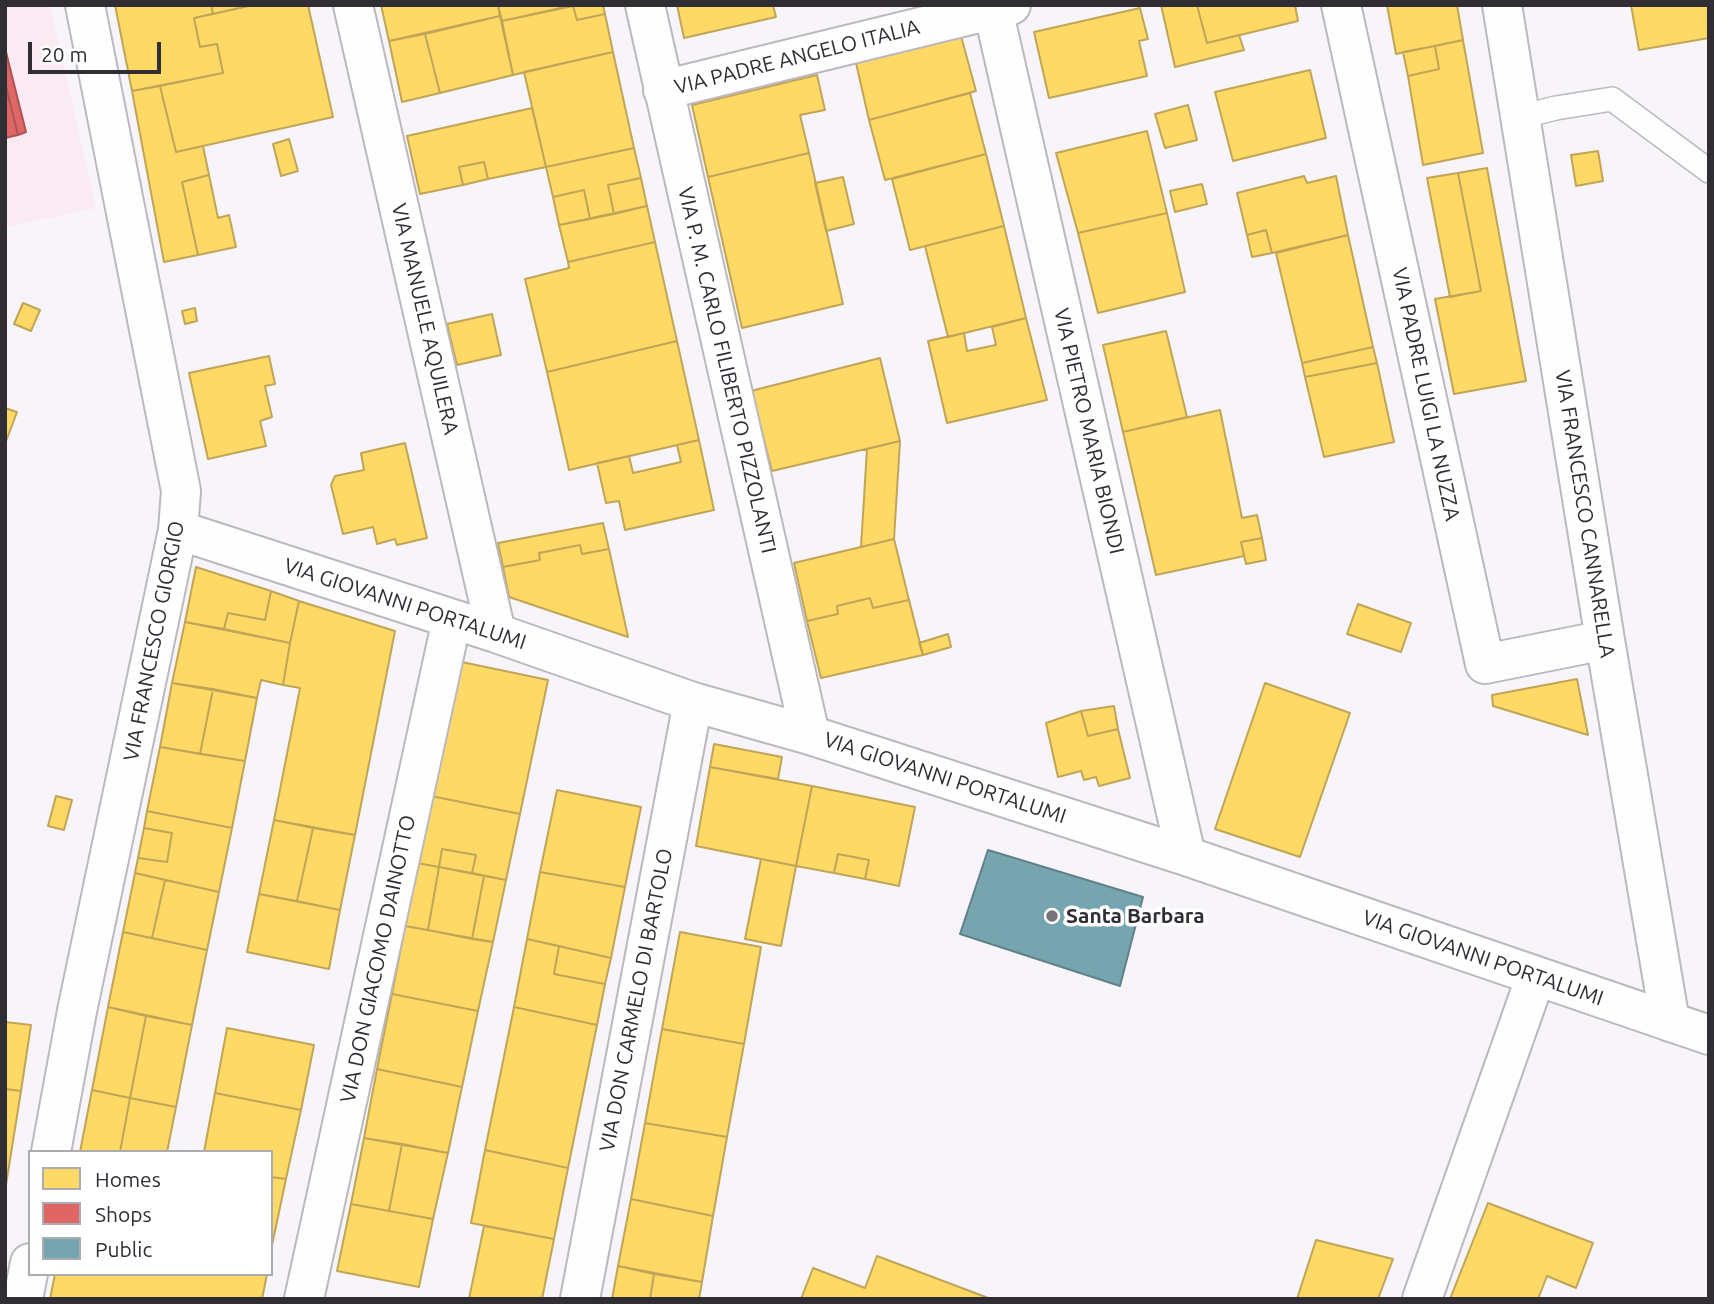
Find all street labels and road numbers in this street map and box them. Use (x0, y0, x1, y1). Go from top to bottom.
street label: VIA PADRE ANGELO ITALIA (672, 14, 922, 100)
street label: VIA P. M. CARLO FILIBERTO PIZZOLANTI (673, 184, 781, 556)
street label: VIA MANUELE AQUILERA (386, 201, 464, 437)
street label: VIA PADRE LUIGI LA NUZZA (1387, 265, 1465, 523)
street label: VIA PIETRO MARIA BIONDI (1048, 306, 1130, 556)
street label: VIA FRANCESCO CANNARELLA (1550, 368, 1620, 660)
street label: VIA FRANCESCO GIORGIO (118, 519, 190, 763)
street label: VIA GIOVANNI PORTALUMI (281, 553, 529, 655)
street label: VIA GIOVANNI PORTALUMI (821, 727, 1069, 829)
street label: VIA DON GIACOMO DAINOTTO (335, 813, 421, 1105)
street label: VIA DON CARMELO DI BARTOLO (594, 846, 678, 1154)
street label: VIA GIOVANNI PORTALUMI (1359, 905, 1607, 1011)

